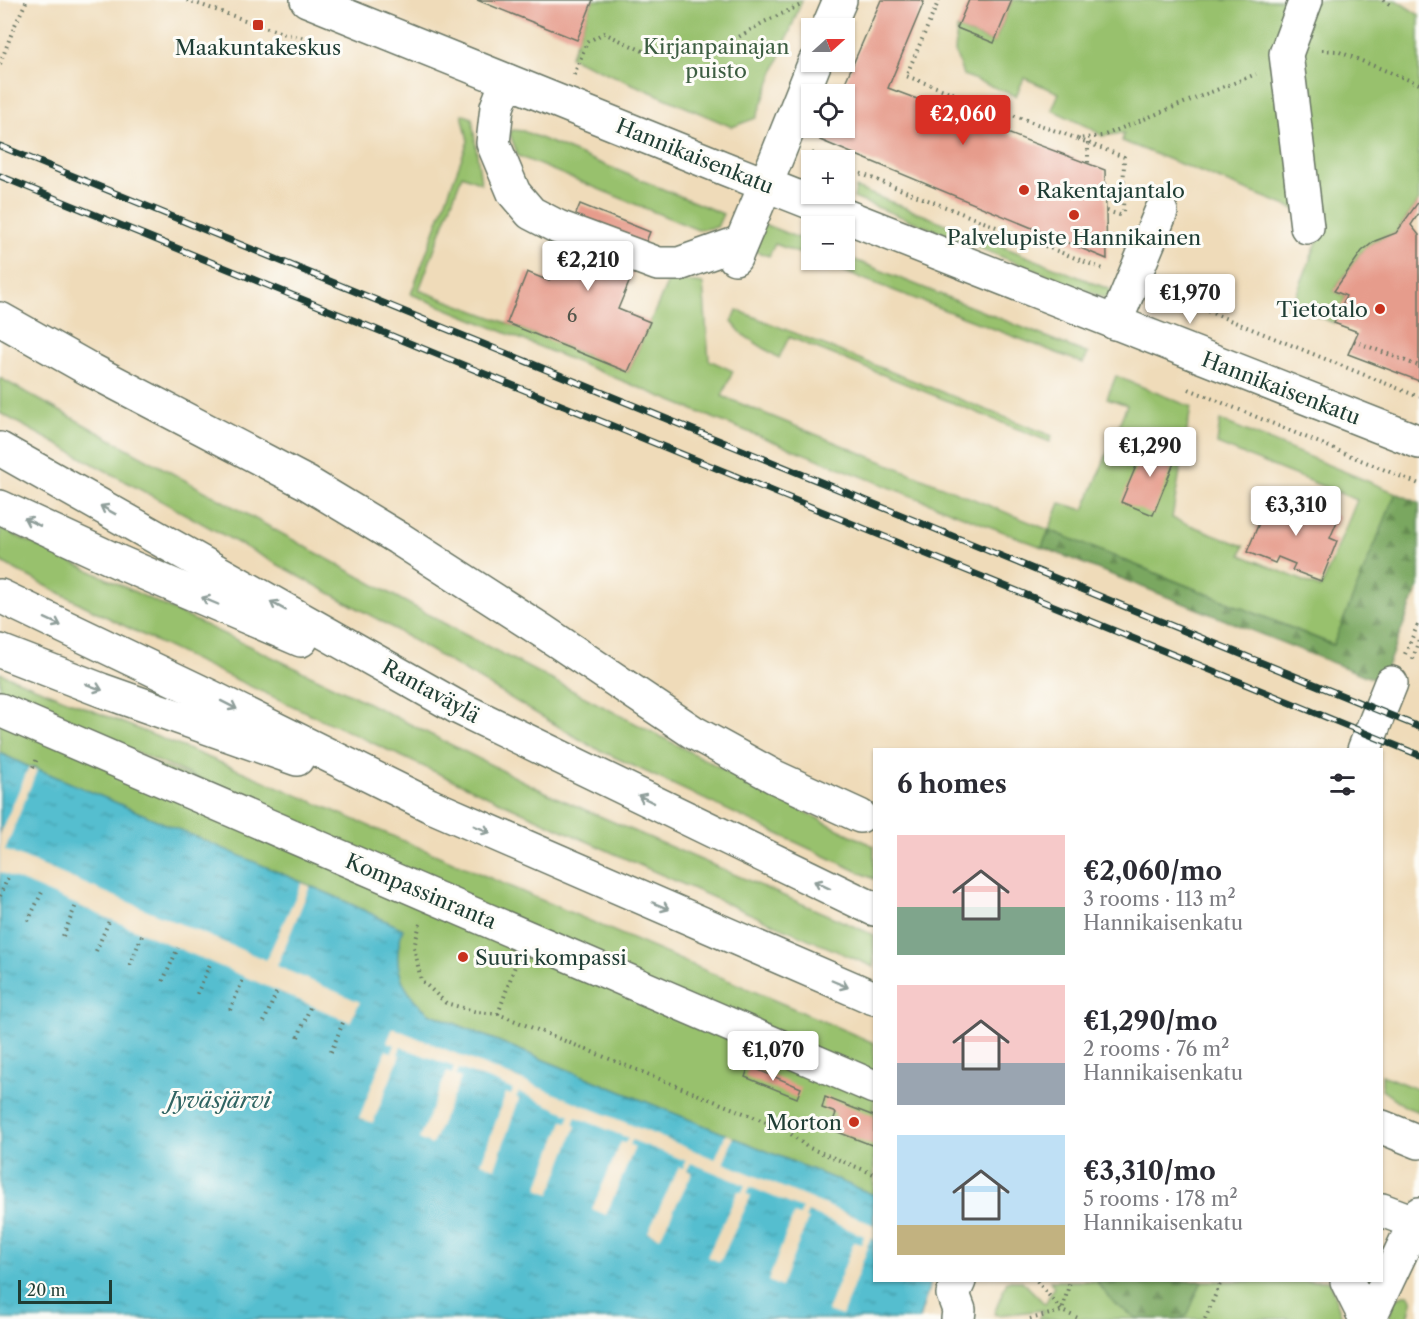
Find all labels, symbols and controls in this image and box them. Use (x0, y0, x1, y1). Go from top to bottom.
marker: Maakuntakeskus (251, 18, 265, 32)
north arrow (801, 18, 855, 72)
map controls (801, 18, 855, 270)
park label: Kirjanpainajan puisto (643, 34, 789, 83)
place label: Maakuntakeskus (175, 35, 341, 60)
button: locate (801, 84, 855, 138)
pin: €2,060 (914, 95, 1012, 146)
text: €2,060 (929, 102, 997, 126)
street label: Hannikaisenkatu (612, 113, 778, 199)
button: + (801, 150, 855, 204)
place label: Rakentajantalo (1036, 178, 1185, 203)
marker: Rakentajantalo (1017, 183, 1031, 197)
marker: Palvelupiste Hannikainen (1067, 208, 1081, 222)
button: − (801, 216, 855, 270)
place label: Palvelupiste Hannikainen (947, 225, 1201, 250)
pin: €2,210 (539, 241, 637, 292)
text: €2,210 (556, 248, 620, 272)
pin: €1,970 (1141, 274, 1239, 325)
text: €1,970 (1159, 281, 1221, 305)
place label: Tietotalo (1277, 297, 1368, 322)
marker: Tietotalo (1373, 302, 1387, 316)
house number: 6 (567, 305, 577, 327)
street label: Hannikaisenkatu (1198, 346, 1364, 430)
pin: €1,290 (1101, 427, 1199, 478)
text: €1,290 (1118, 434, 1182, 458)
pin: €3,310 (1247, 486, 1345, 537)
text: €3,310 (1265, 493, 1327, 517)
one-way arrow (100, 504, 117, 516)
one-way arrow (24, 516, 42, 527)
one-way arrow (202, 595, 220, 606)
one-way arrow (270, 600, 287, 612)
one-way arrow (43, 616, 61, 628)
street label: Rantaväylä (378, 654, 485, 728)
one-way arrow (84, 683, 102, 694)
one-way arrow (219, 700, 237, 712)
text: 6 homes (897, 768, 1007, 800)
icon: filters (1326, 768, 1359, 801)
one-way arrow (638, 793, 656, 805)
one-way arrow (473, 824, 491, 835)
street label: Kompassinranta (342, 848, 501, 934)
text: €2,060/mo (1083, 855, 1222, 887)
icon: home (945, 859, 1017, 931)
one-way arrow (813, 878, 831, 890)
text: 3 rooms · 113 m² (1083, 887, 1236, 911)
one-way arrow (652, 901, 670, 912)
text: Hannikaisenkatu (1083, 911, 1243, 935)
place label: Suuri kompassi (475, 945, 627, 970)
marker: Suuri kompassi (456, 950, 470, 964)
one-way arrow (831, 978, 849, 990)
text: €1,290/mo (1083, 1005, 1218, 1037)
icon: home (945, 1009, 1017, 1081)
pin: €1,070 (724, 1031, 822, 1082)
text: 2 rooms · 76 m² (1083, 1037, 1229, 1061)
text: €1,070 (742, 1038, 804, 1062)
text: Hannikaisenkatu (1083, 1061, 1243, 1085)
water label: Jyväsjärvi (161, 1087, 272, 1114)
place label: Morton (766, 1110, 842, 1135)
marker: Morton (847, 1115, 861, 1129)
text: €3,310/mo (1083, 1155, 1216, 1187)
icon: home (945, 1159, 1017, 1231)
text: 5 rooms · 178 m² (1083, 1187, 1238, 1211)
text: Hannikaisenkatu (1083, 1211, 1243, 1235)
scale bar (18, 1277, 112, 1304)
text: 20 m (27, 1280, 66, 1300)

